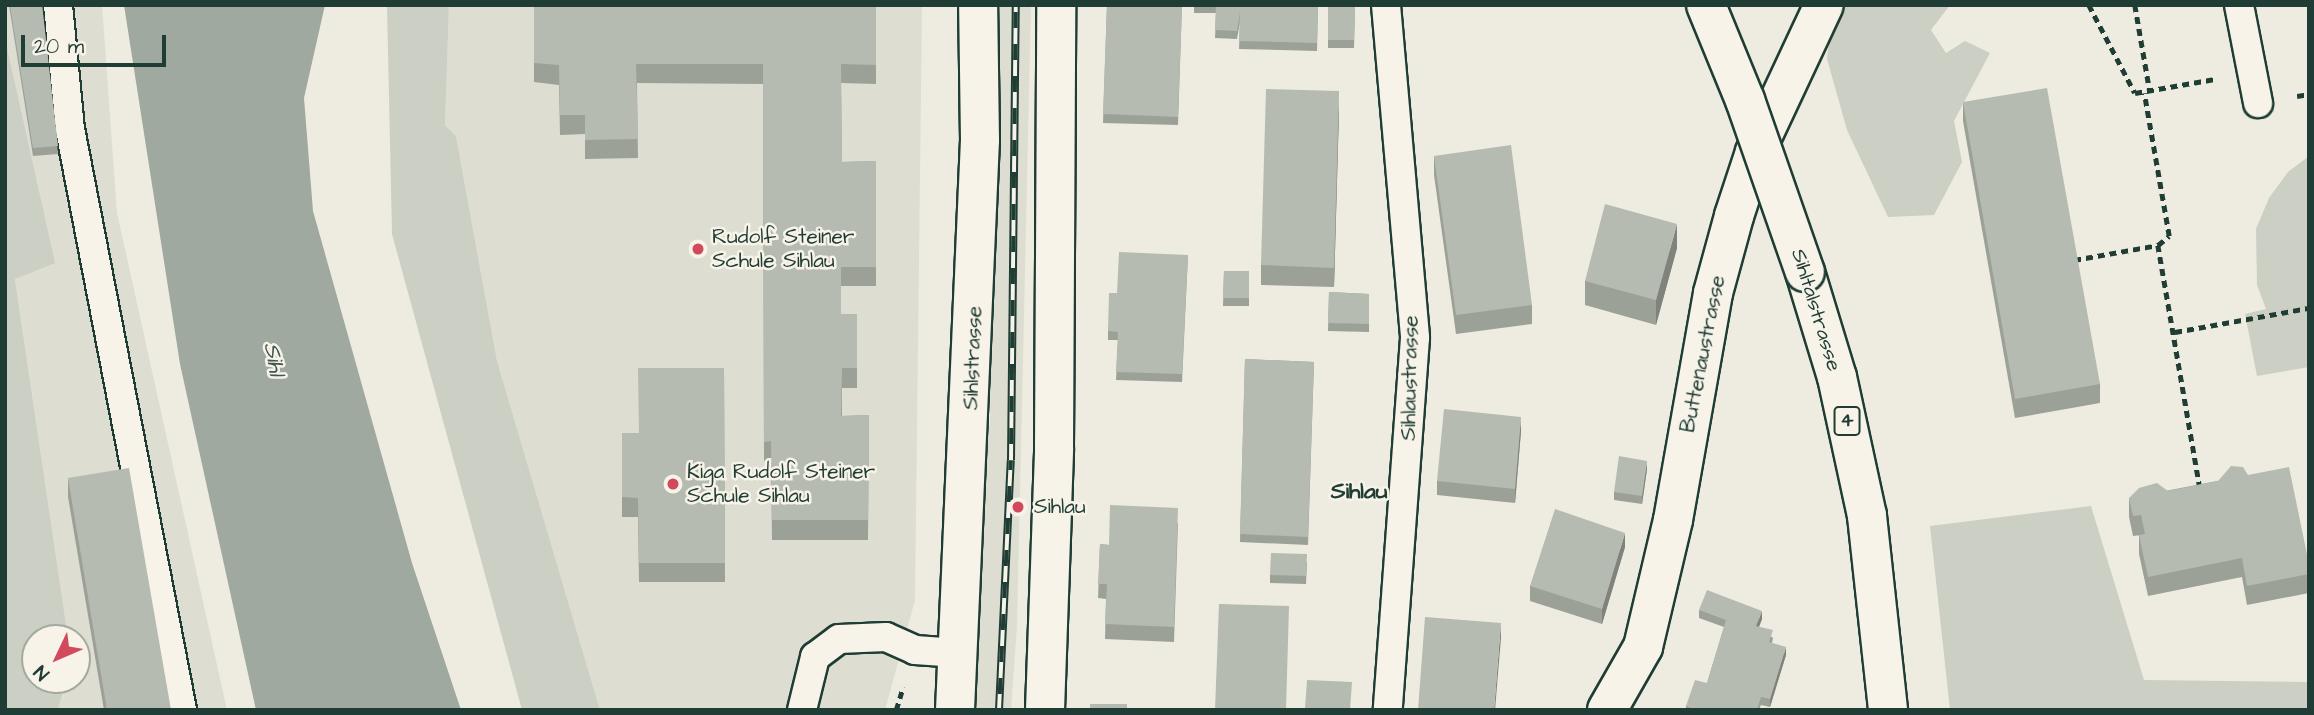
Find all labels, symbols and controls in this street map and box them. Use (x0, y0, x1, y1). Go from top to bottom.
scale bar (24, 21, 170, 65)
text: 20 m (34, 32, 84, 61)
place label: Rudolf Steiner Schule Sihlau (712, 224, 854, 274)
marker: Rudolf Steiner Schule Sihlau (690, 241, 706, 257)
street label: Sihltalstrasse (1785, 246, 1847, 374)
street label: Buttenaustrasse (1675, 273, 1731, 435)
street label: Sihlstrasse (959, 306, 987, 410)
street label: Sihlaustrasse (1396, 315, 1424, 441)
water label: Sihl (258, 340, 290, 378)
road number: 4 (1833, 406, 1861, 436)
place label: Kiga Rudolf Steiner Schule Sihlau (687, 459, 875, 509)
marker: Kiga Rudolf Steiner Schule Sihlau (665, 476, 681, 492)
district label: Sihlau (1331, 477, 1387, 505)
place label: Sihlau (1034, 494, 1086, 520)
marker: Sihlau (1008, 497, 1028, 517)
north arrow (21, 624, 91, 694)
text: N (28, 659, 56, 686)

